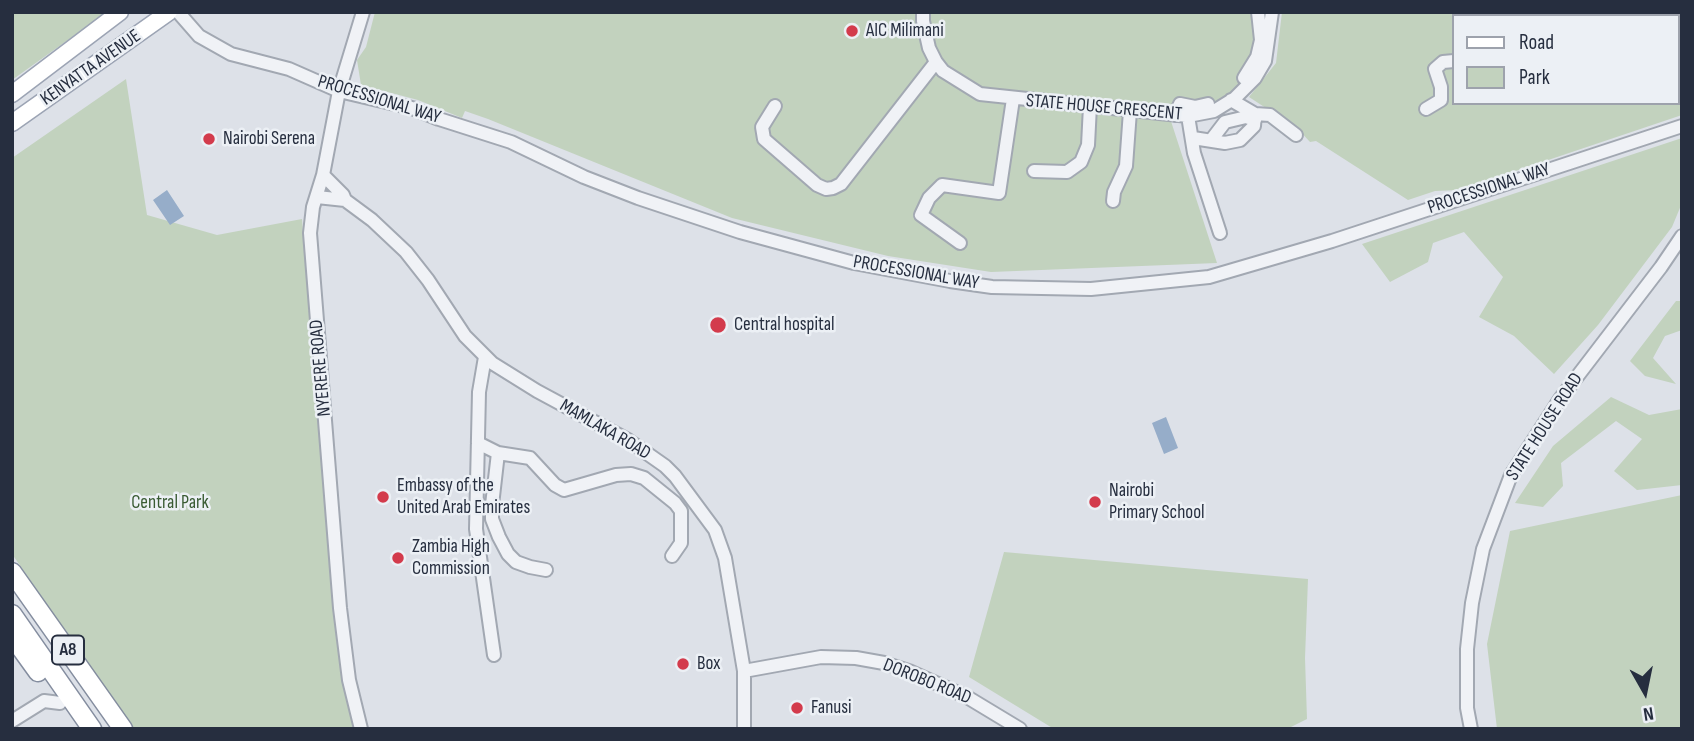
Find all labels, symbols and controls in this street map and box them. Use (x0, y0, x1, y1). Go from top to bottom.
legend (1452, 14, 1680, 105)
place label: AIC Milimani (866, 20, 944, 42)
marker: AIC Milimani (844, 23, 860, 39)
street label: KENYATTA AVENUE (36, 25, 146, 111)
text: Road (1519, 30, 1554, 55)
text: Park (1519, 65, 1550, 90)
street label: PROCESSIONAL WAY (315, 70, 443, 130)
street label: STATE HOUSE CRESCENT (1025, 90, 1183, 126)
place label: Nairobi Serena (223, 128, 315, 150)
marker: Nairobi Serena (201, 131, 217, 147)
street label: PROCESSIONAL WAY (1425, 158, 1553, 220)
street label: PROCESSIONAL WAY (851, 251, 981, 295)
place label: Central hospital (734, 314, 835, 336)
marker: Central hospital (708, 315, 728, 335)
street label: NYERERE ROAD (305, 319, 337, 417)
street label: STATE HOUSE ROAD (1502, 369, 1588, 485)
street label: MAMLAKA ROAD (555, 395, 655, 465)
place label: Embassy of the United Arab Emirates (397, 475, 530, 519)
place label: Nairobi Primary School (1109, 480, 1205, 524)
marker: Embassy of the United Arab Emirates (375, 489, 391, 505)
park label: Central Park (131, 492, 209, 514)
marker: Nairobi Primary School (1087, 494, 1103, 510)
place label: Zambia High Commission (412, 536, 490, 580)
marker: Zambia High Commission (390, 550, 406, 566)
road number: A8 (52, 636, 84, 664)
place label: Box (697, 653, 720, 675)
street label: DOROBO ROAD (880, 654, 974, 710)
marker: Box (675, 656, 691, 672)
north arrow (1610, 657, 1680, 727)
place label: Fanusi (811, 697, 852, 719)
marker: Fanusi (789, 700, 805, 716)
text: N (1642, 701, 1655, 725)

